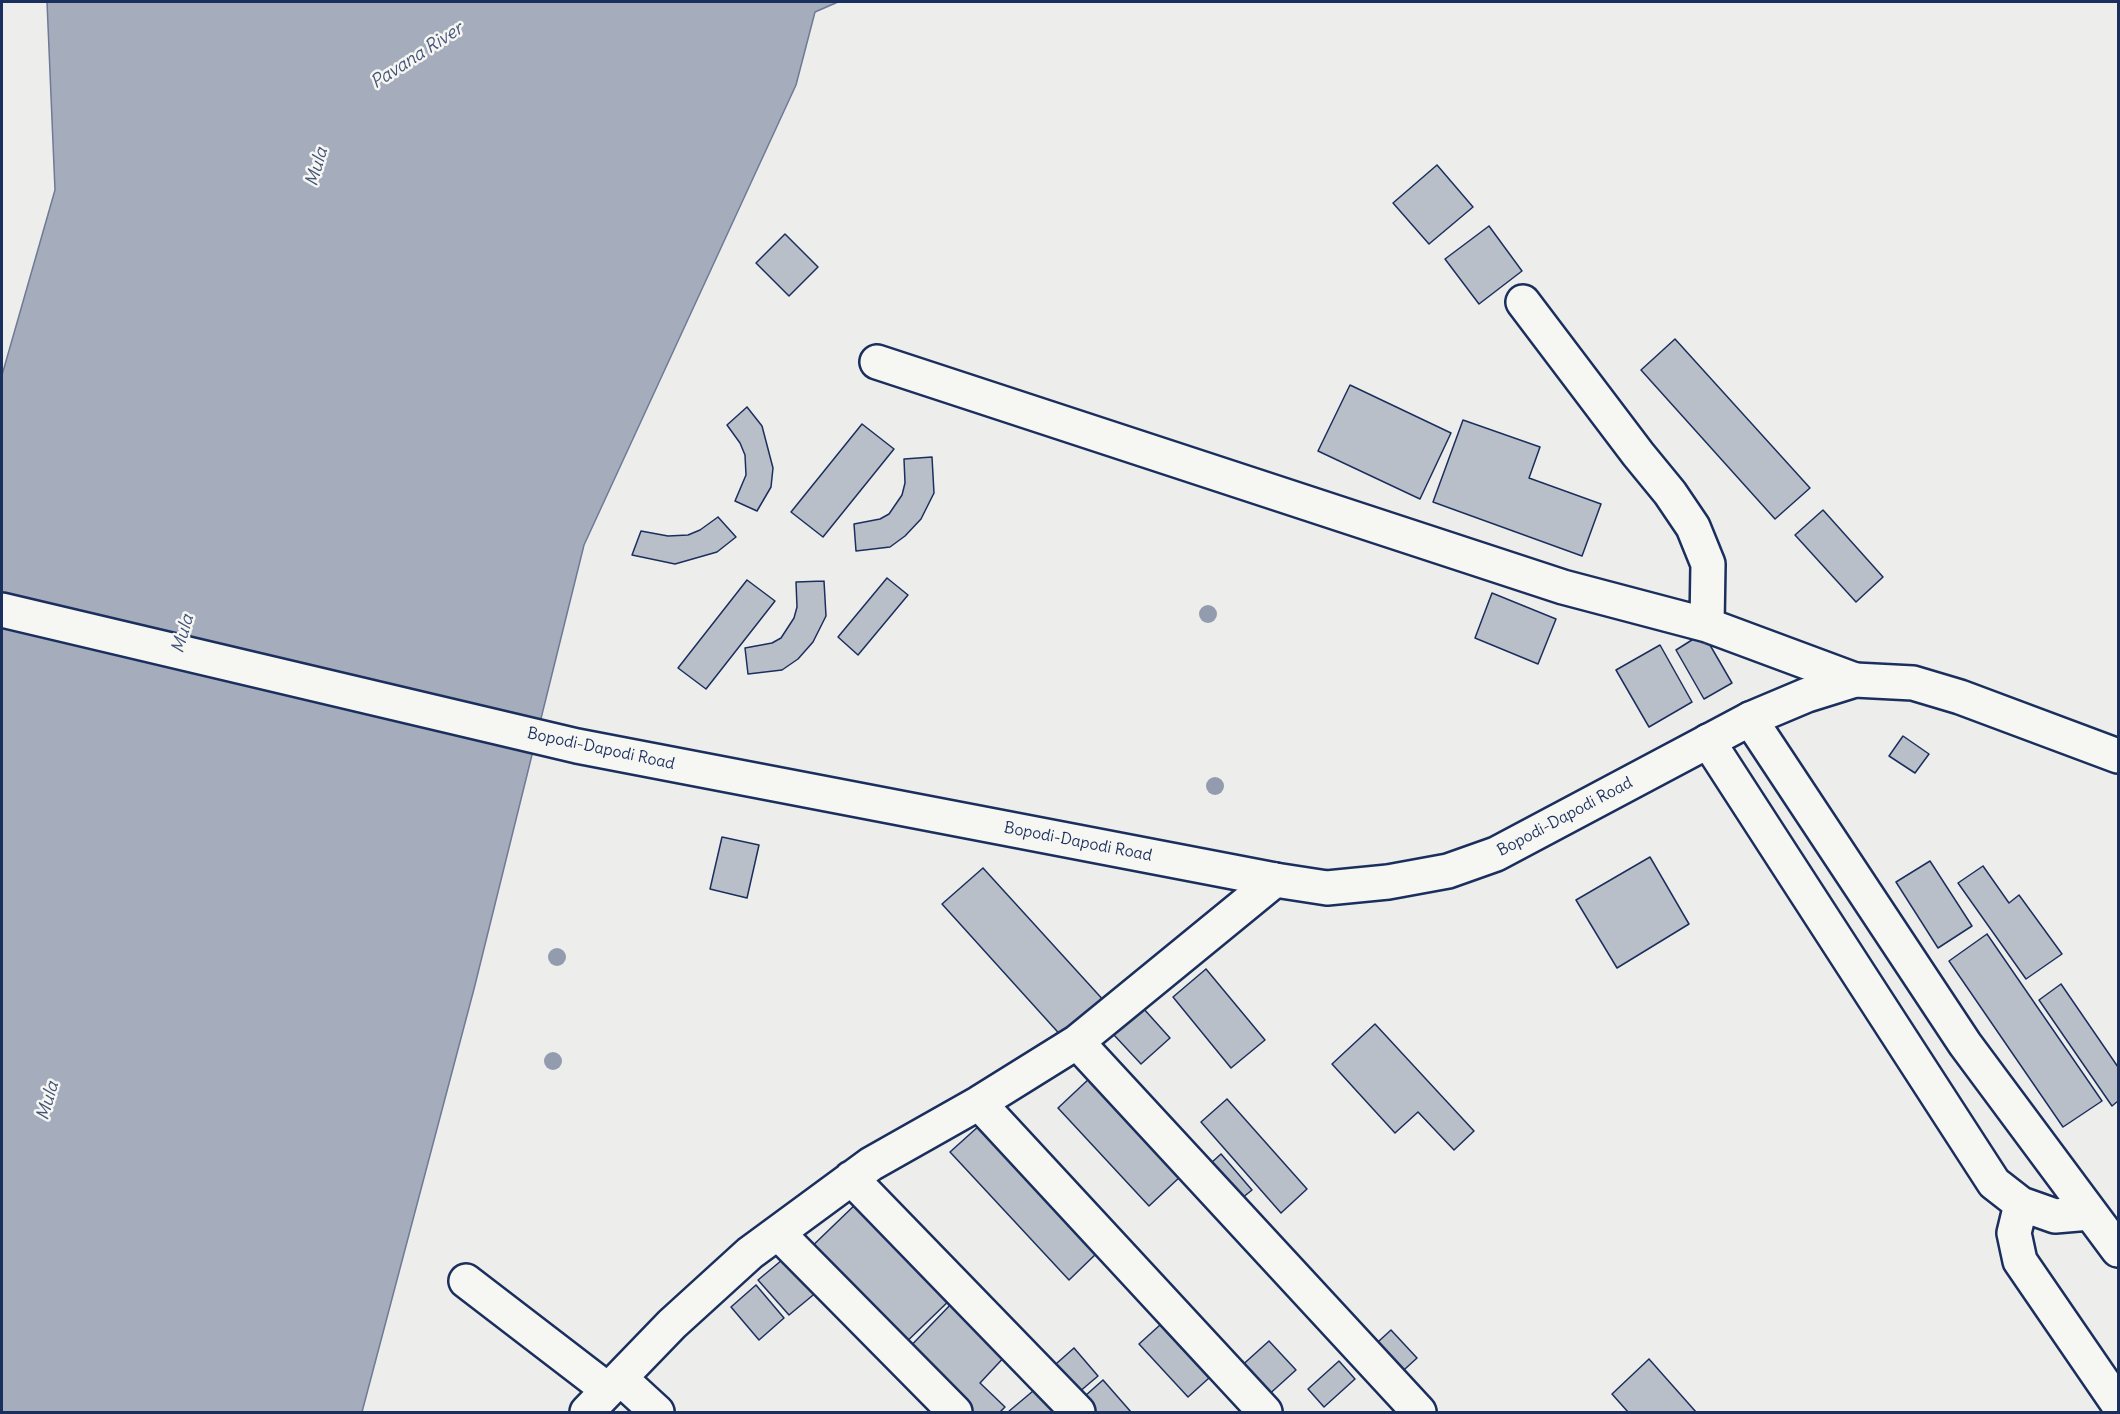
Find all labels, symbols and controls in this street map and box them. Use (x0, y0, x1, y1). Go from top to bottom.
water label: Pavana River (367, 18, 467, 94)
water label: Mula (301, 145, 333, 189)
water label: Mula (167, 612, 199, 656)
street label: Bopodi-Dapodi Road (525, 724, 677, 774)
street label: Bopodi-Dapodi Road (1494, 773, 1636, 861)
street label: Bopodi-Dapodi Road (1002, 818, 1154, 866)
water label: Mula (32, 1079, 64, 1123)

